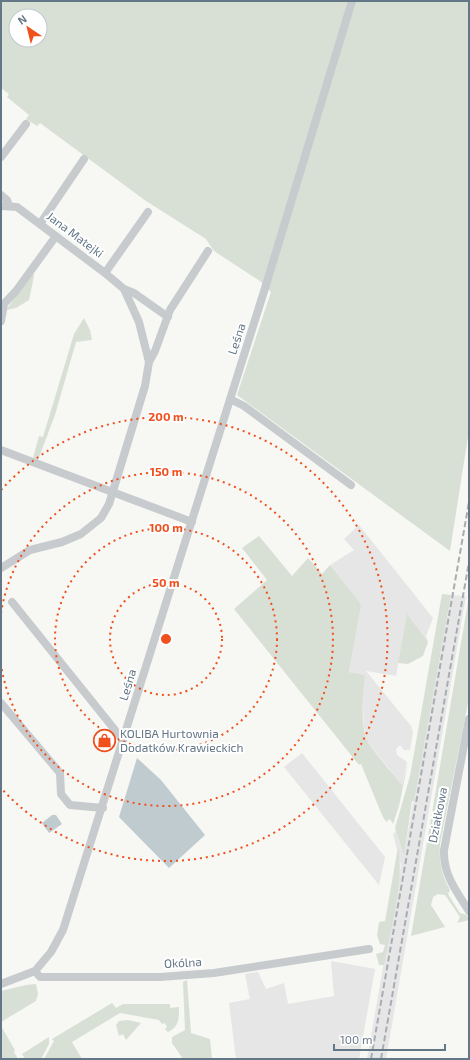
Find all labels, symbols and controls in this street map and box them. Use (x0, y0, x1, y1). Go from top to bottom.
north arrow (8, 8, 48, 48)
text: N (15, 12, 29, 27)
street label: Jana Matejki (44, 208, 107, 261)
street label: Leśna (224, 321, 248, 356)
text: 200 m (148, 409, 184, 423)
text: 150 m (150, 464, 182, 478)
text: 100 m (149, 520, 183, 534)
text: 50 m (152, 575, 180, 589)
centre of rings (159, 632, 173, 646)
street label: Leśna (116, 667, 138, 702)
place label: KOLIBA Hurtownia Dodatków Krawieckich (120, 726, 243, 754)
shop icon: KOLIBA Hurtownia Dodatków Krawieckich (92, 728, 118, 754)
street label: Działkowa (425, 786, 449, 844)
street label: Okólna (164, 954, 202, 970)
scale bar (334, 1026, 445, 1052)
text: 100 m (340, 1032, 372, 1046)

